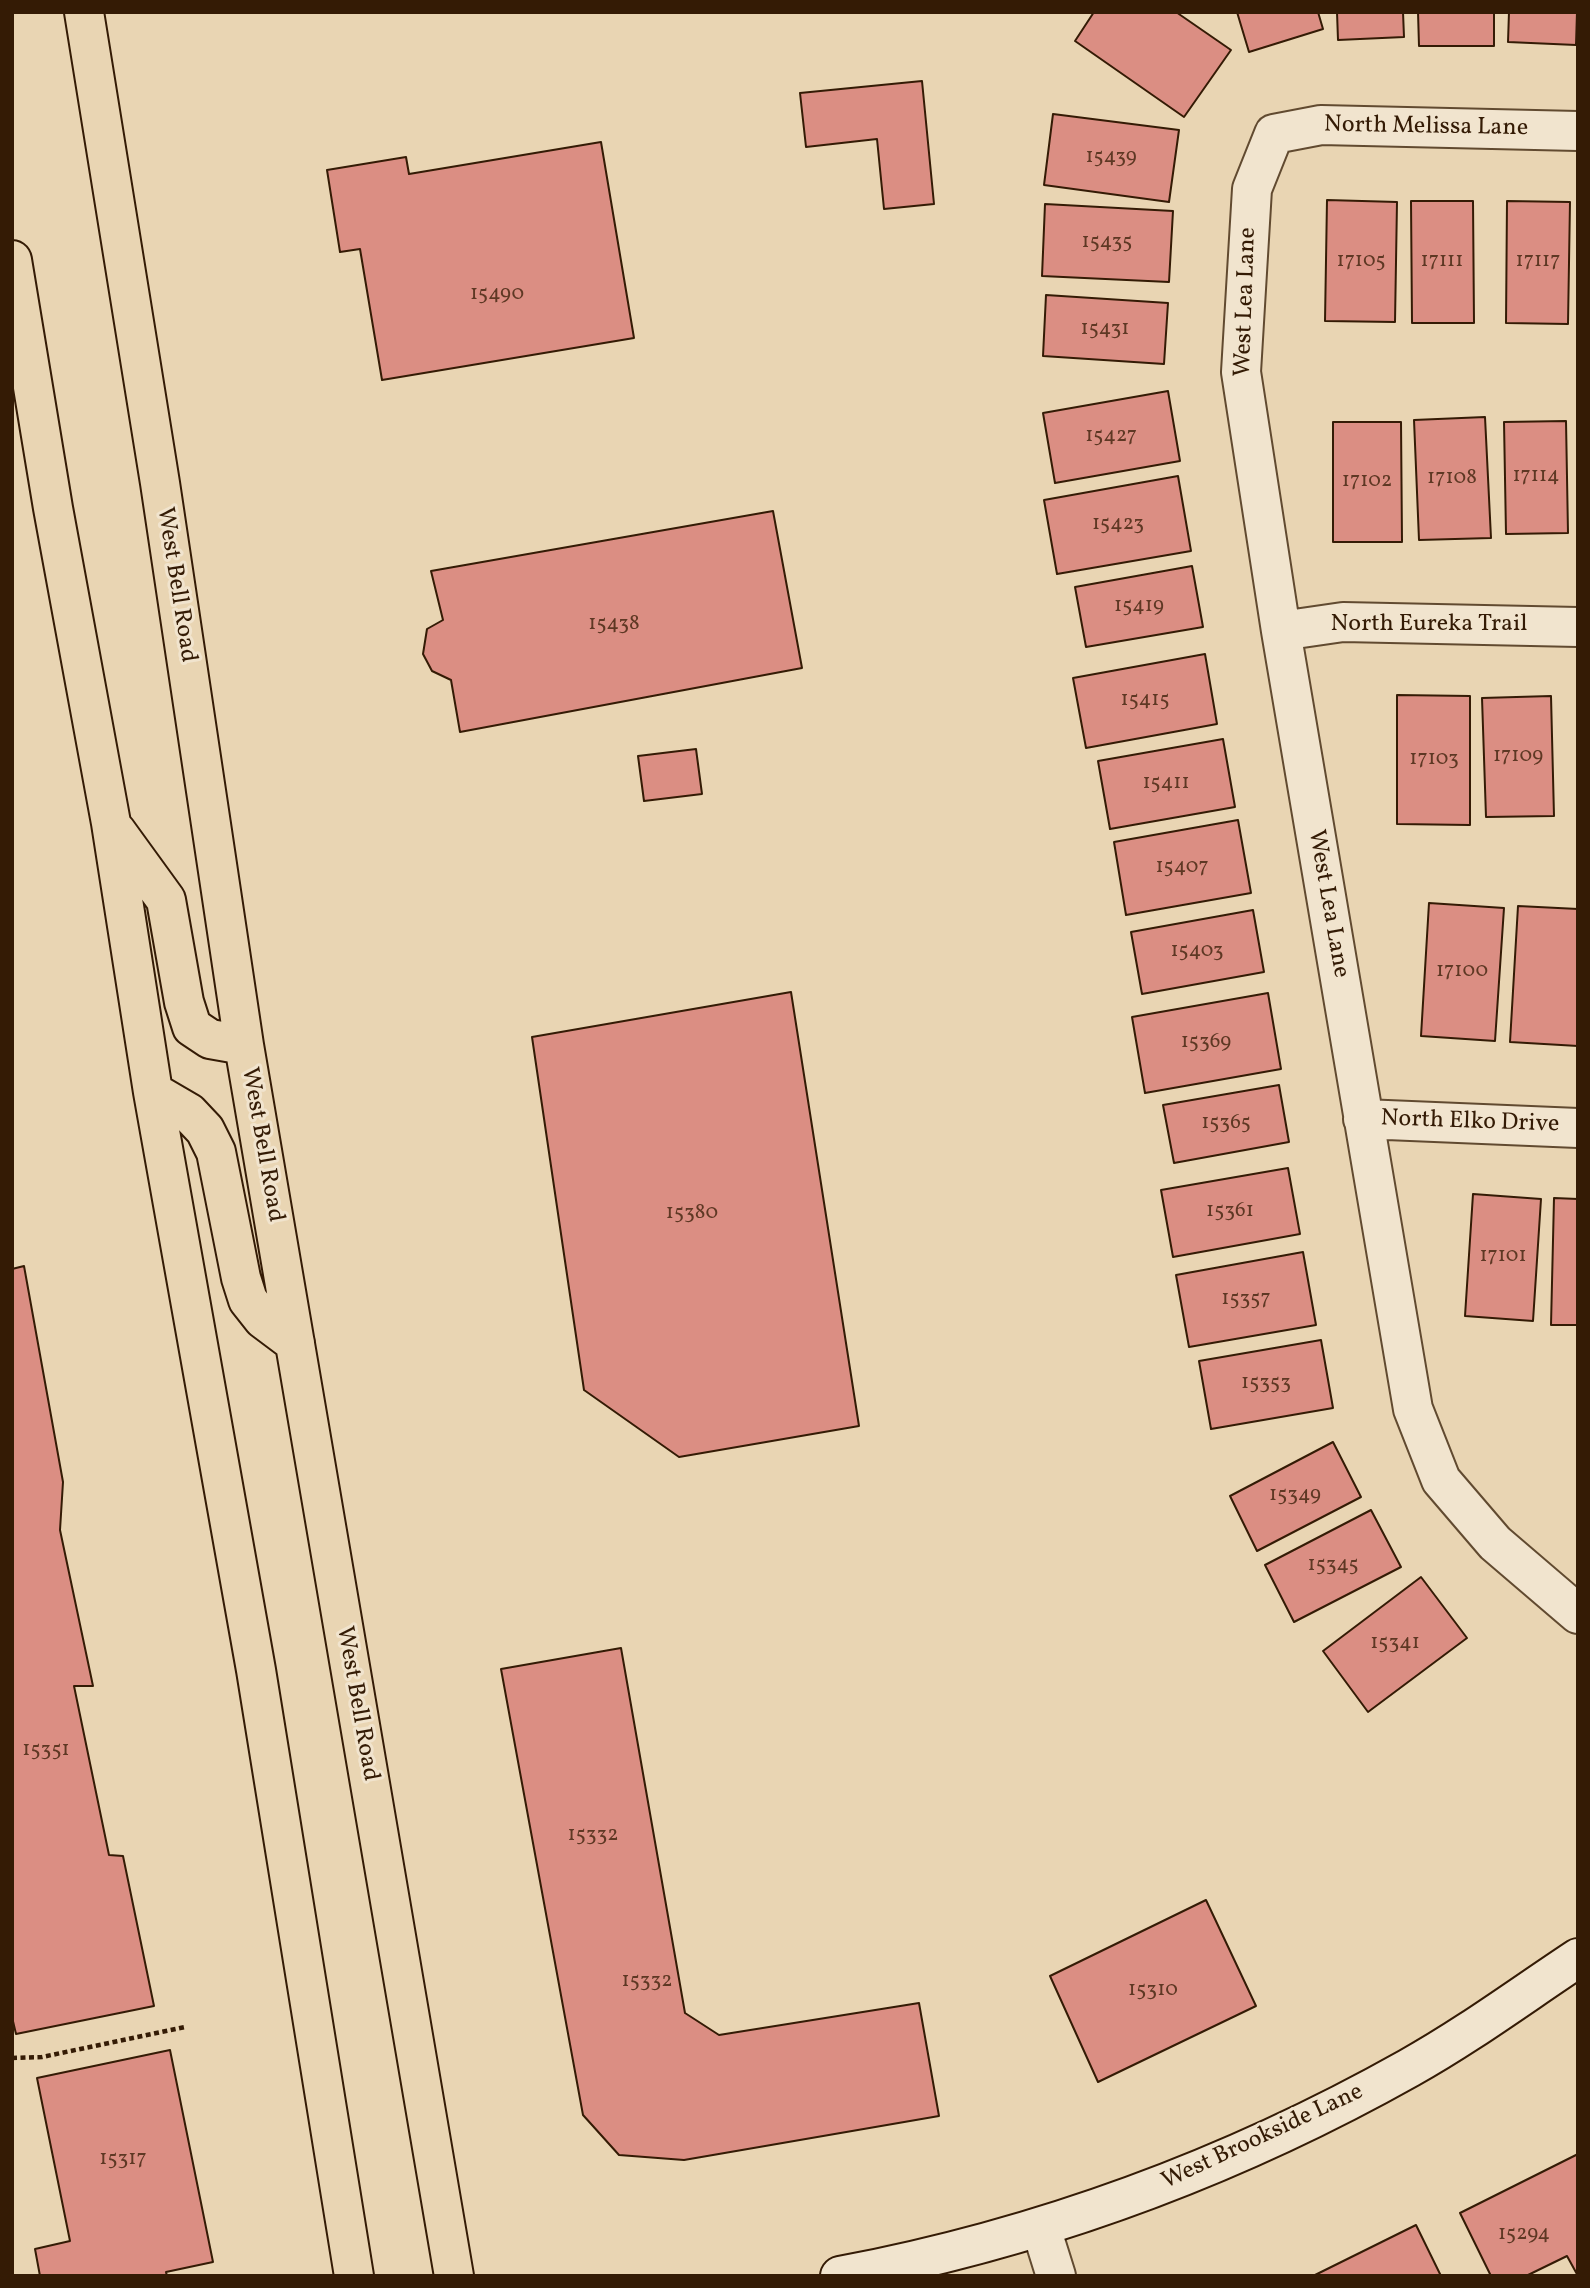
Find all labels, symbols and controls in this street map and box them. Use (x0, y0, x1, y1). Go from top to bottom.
street label: North Melissa Lane (1324, 112, 1528, 144)
house number: 15439 (1085, 145, 1137, 171)
street label: West Lea Lane (1230, 227, 1264, 377)
house number: 15435 (1082, 230, 1132, 256)
house number: 17105 (1337, 249, 1385, 275)
house number: 17111 (1421, 249, 1463, 275)
house number: 17117 (1516, 249, 1560, 275)
house number: 15490 (470, 282, 524, 308)
house number: 15431 (1081, 317, 1129, 343)
house number: 15427 (1085, 424, 1137, 450)
house number: 17114 (1512, 464, 1560, 490)
house number: 17108 (1427, 466, 1477, 492)
house number: 17102 (1342, 469, 1392, 495)
street label: West Bell Road (149, 505, 201, 665)
house number: 15423 (1092, 512, 1144, 538)
house number: 15419 (1114, 594, 1164, 620)
house number: 15438 (588, 612, 640, 638)
street label: North Eureka Trail (1331, 612, 1527, 640)
house number: 15415 (1120, 688, 1170, 714)
house number: 17109 (1493, 744, 1543, 770)
house number: 17103 (1409, 747, 1459, 773)
house number: 15411 (1142, 771, 1190, 797)
street label: West Lea Lane (1300, 828, 1354, 980)
house number: 15407 (1155, 855, 1209, 881)
house number: 15403 (1170, 939, 1224, 965)
house number: 17100 (1436, 959, 1488, 985)
house number: 15369 (1181, 1030, 1231, 1056)
street label: West Bell Road (233, 1065, 289, 1225)
street label: North Elko Drive (1380, 1105, 1560, 1141)
house number: 15365 (1201, 1111, 1251, 1137)
house number: 15361 (1206, 1199, 1254, 1225)
house number: 15380 (666, 1201, 718, 1227)
house number: 17101 (1479, 1244, 1527, 1270)
house number: 15357 (1221, 1287, 1271, 1313)
house number: 15353 (1241, 1371, 1291, 1397)
house number: 15349 (1269, 1483, 1321, 1509)
house number: 15345 (1307, 1553, 1359, 1579)
street label: West Bell Road (328, 1624, 384, 1784)
house number: 15341 (1370, 1631, 1420, 1657)
house number: 15351 (22, 1738, 70, 1764)
house number: 15332 (568, 1823, 618, 1849)
house number: 15332 (622, 1969, 672, 1995)
house number: 15310 (1128, 1978, 1178, 2004)
street label: West Brookside Lane (1158, 2079, 1368, 2197)
house number: 15317 (99, 2147, 147, 2173)
house number: 15294 (1498, 2222, 1550, 2248)

